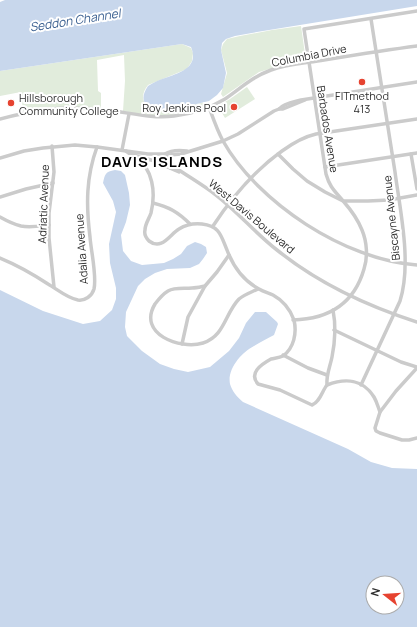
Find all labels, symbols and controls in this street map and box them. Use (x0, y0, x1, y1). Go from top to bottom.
water label: Seddon Channel (28, 4, 124, 36)
street label: Columbia Drive (270, 40, 348, 70)
marker: FITmethod 413 (357, 77, 367, 87)
street label: Barbados Avenue (314, 84, 342, 174)
place label: FITmethod 413 (335, 88, 389, 116)
place label: Hillsborough Community College (19, 90, 119, 118)
marker: Hillsborough Community College (6, 98, 16, 108)
place label: Roy Jenkins Pool (142, 100, 226, 115)
marker: Roy Jenkins Pool (229, 102, 239, 112)
district label: DAVIS ISLANDS (101, 151, 223, 172)
street label: Adriatic Avenue (34, 164, 52, 244)
street label: Biscayne Avenue (379, 174, 403, 261)
street label: West Davis Boulevard (206, 175, 298, 257)
street label: Adalia Avenue (71, 213, 91, 285)
north arrow (365, 575, 405, 615)
text: N (367, 586, 383, 598)

